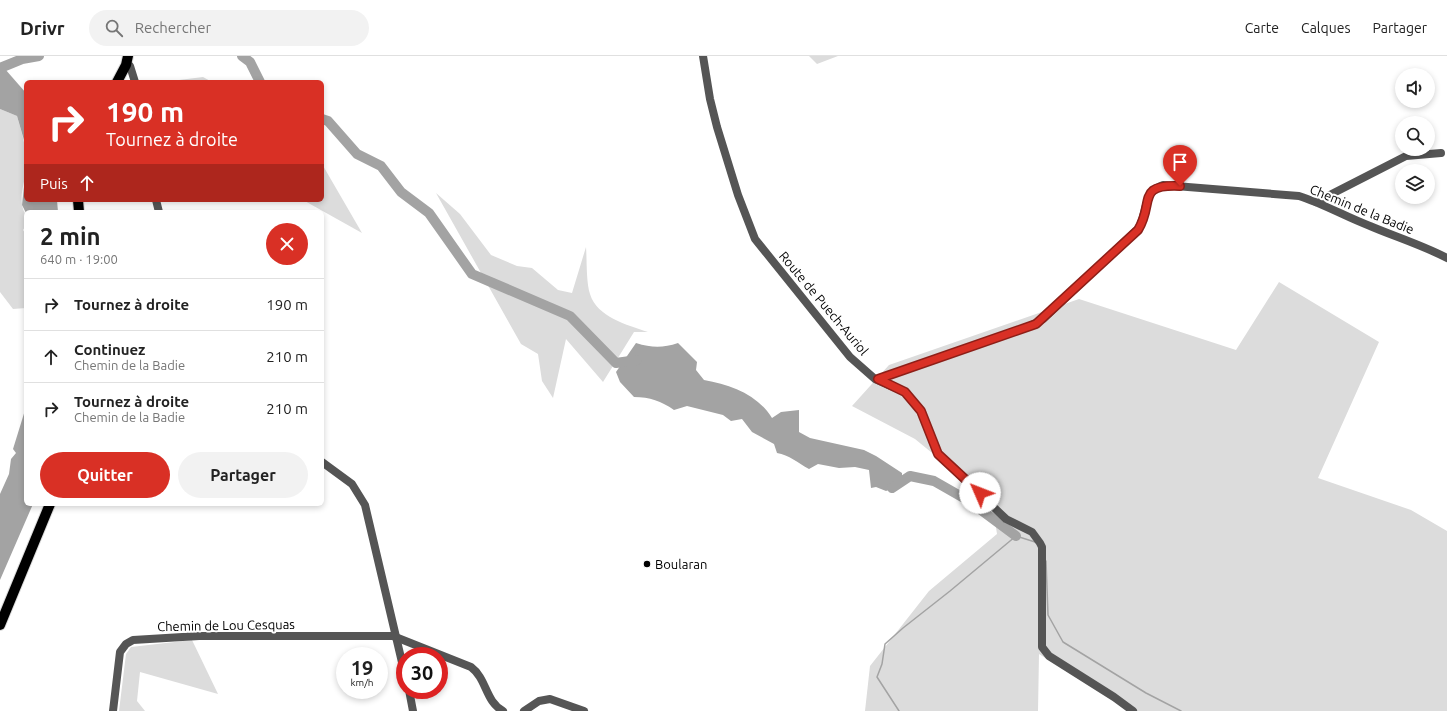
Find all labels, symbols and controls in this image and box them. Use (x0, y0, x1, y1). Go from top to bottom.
search box (89, 10, 369, 46)
text: Drivr (20, 17, 65, 39)
icon: search (103, 17, 125, 39)
text: Rechercher (135, 19, 211, 36)
text: Carte (1245, 20, 1279, 36)
text: Calques (1301, 20, 1350, 36)
text: Partager (1372, 20, 1427, 36)
map controls (1395, 68, 1435, 204)
button: sound (1395, 68, 1435, 108)
icon: right (40, 96, 92, 148)
text: 190 m (106, 96, 184, 127)
button: search (1395, 116, 1435, 156)
text: Tournez à droite (106, 129, 238, 149)
pin (1163, 145, 1197, 186)
icon: arrive (1169, 151, 1191, 173)
button: layers (1395, 164, 1435, 204)
icon: ahead (76, 172, 98, 194)
text: Puis (40, 175, 68, 192)
street label: Chemin de la Badie (1308, 182, 1416, 236)
text: 2 min (40, 223, 101, 250)
button: close (266, 223, 308, 265)
street label: Route de Puech-Auriol (777, 248, 872, 358)
text: 640 m · 19:00 (40, 252, 118, 266)
icon: right (40, 294, 62, 316)
text: Tournez à droite (74, 296, 189, 313)
text: 190 m (266, 296, 308, 313)
text: Continuez (74, 341, 145, 358)
icon: ahead (40, 346, 62, 368)
text: 210 m (266, 348, 308, 365)
text: Chemin de la Badie (74, 358, 185, 372)
text: Tournez à droite (74, 393, 189, 410)
icon: right (40, 398, 62, 420)
text: 210 m (266, 400, 308, 417)
text: Chemin de la Badie (74, 410, 185, 424)
button: Quitter (40, 452, 170, 498)
button: Partager (178, 452, 308, 498)
position arrow (959, 472, 1001, 514)
place label: Boularan (655, 557, 707, 571)
marker: Boularan (642, 559, 652, 569)
street label: Chemin de Lou Cesquas (157, 617, 295, 633)
speed limit sign: 30 (396, 647, 448, 699)
text: 19 (351, 656, 373, 679)
text: km/h (350, 677, 374, 688)

